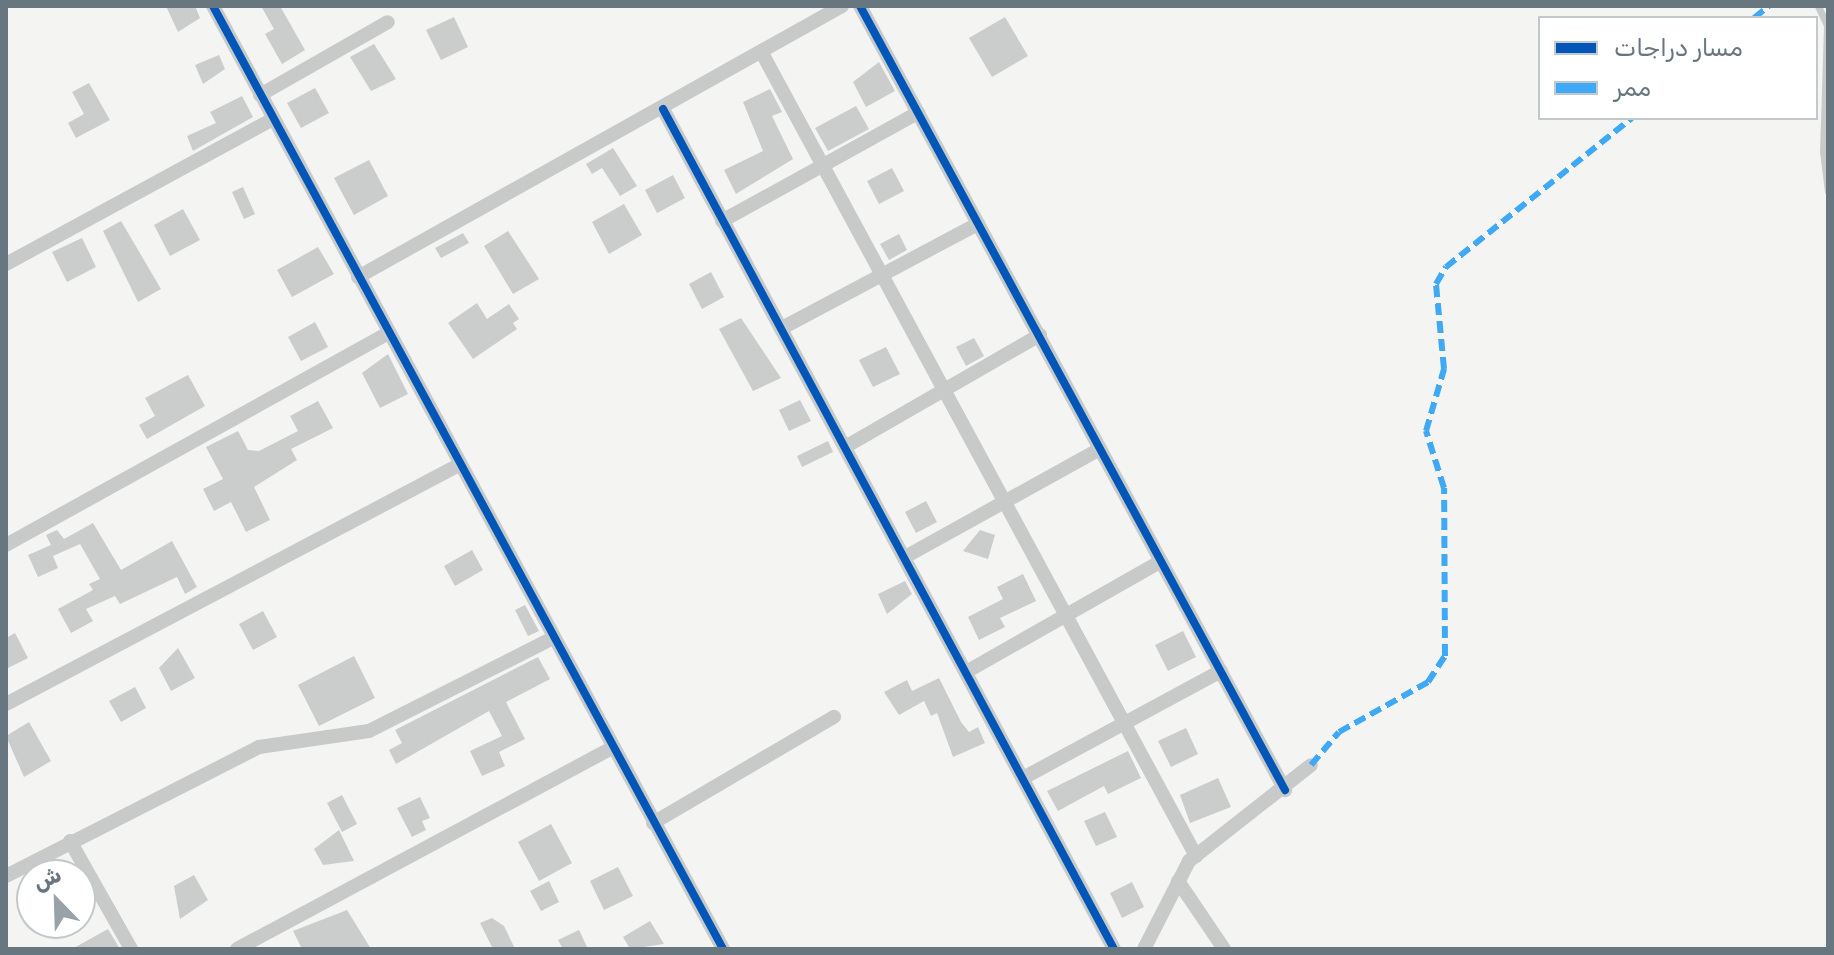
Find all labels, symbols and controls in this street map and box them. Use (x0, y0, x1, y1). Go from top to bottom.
legend (1538, 16, 1818, 120)
text: مسار دراجات (1614, 34, 1743, 62)
text: ممر (1614, 74, 1651, 102)
north arrow (16, 859, 96, 939)
text: ش (29, 860, 65, 896)

